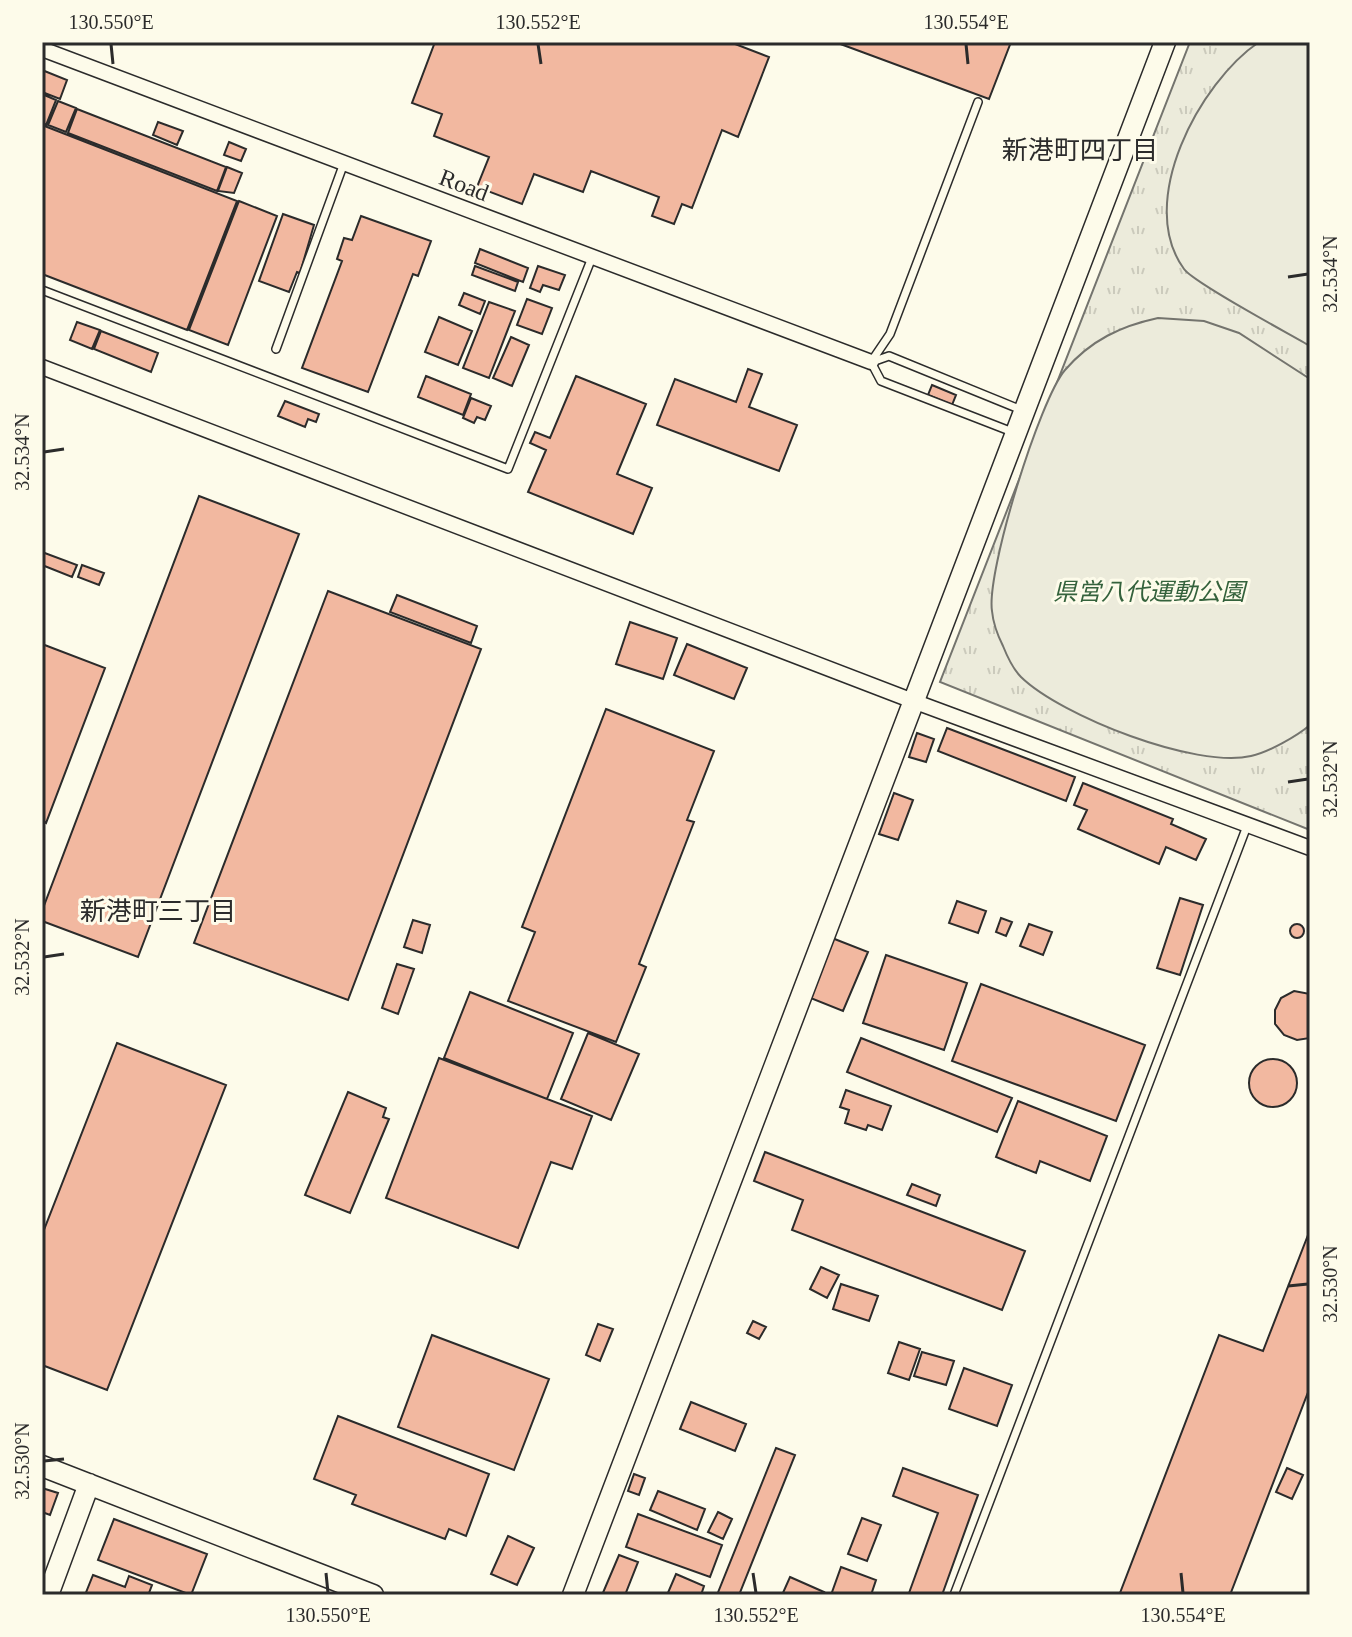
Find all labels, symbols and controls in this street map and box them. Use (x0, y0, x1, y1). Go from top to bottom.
text: 130.550°E (68, 11, 154, 33)
text: 130.552°E (495, 11, 581, 33)
text: 130.554°E (923, 11, 1009, 33)
district label: 新港町四丁目 (1002, 136, 1158, 165)
street label: Road (436, 164, 492, 206)
text: 32.534°N (1319, 235, 1341, 313)
text: 32.534°N (11, 413, 33, 491)
park label: 県営八代運動公園 (1053, 579, 1248, 605)
text: 32.532°N (1319, 740, 1341, 818)
district label: 新港町三丁目 (80, 897, 236, 926)
text: 32.532°N (11, 918, 33, 996)
text: 32.530°N (1319, 1245, 1341, 1323)
text: 32.530°N (11, 1422, 33, 1500)
text: 130.550°E (285, 1604, 371, 1626)
text: 130.552°E (713, 1604, 799, 1626)
text: 130.554°E (1140, 1604, 1226, 1626)

